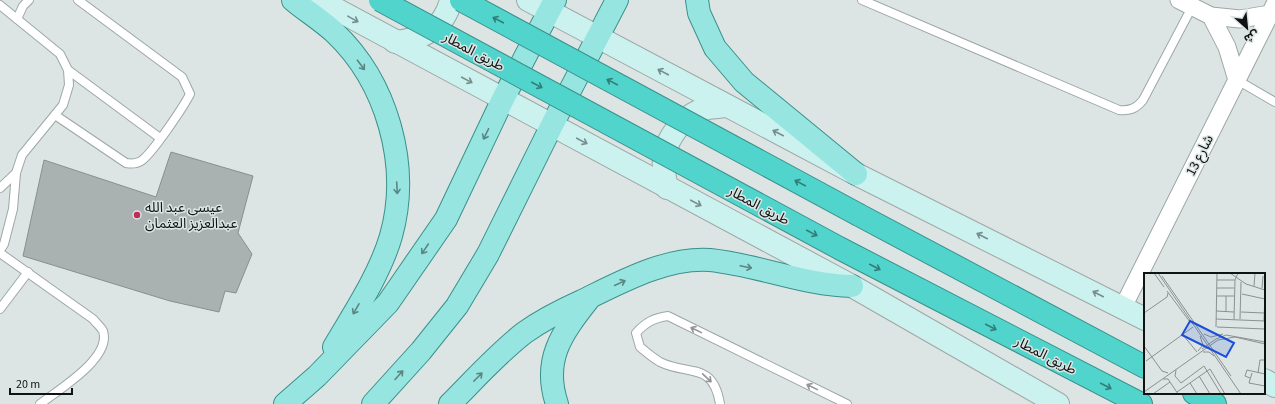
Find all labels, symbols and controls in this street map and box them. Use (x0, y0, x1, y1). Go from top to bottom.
north arrow (1227, 8, 1267, 48)
one-way arrow (347, 15, 359, 23)
one-way arrow (492, 16, 504, 23)
text: ش (1241, 26, 1261, 47)
street label: طريق المطار (438, 27, 508, 76)
one-way arrow (357, 60, 365, 71)
one-way arrow (658, 68, 670, 75)
one-way arrow (461, 77, 473, 85)
one-way arrow (606, 77, 618, 85)
one-way arrow (531, 82, 543, 89)
one-way arrow (482, 128, 489, 140)
one-way arrow (772, 129, 784, 136)
street label: شارع 13 (1181, 131, 1219, 180)
one-way arrow (576, 138, 588, 146)
one-way arrow (794, 179, 806, 187)
one-way arrow (394, 181, 401, 194)
street label: طريق المطار (723, 181, 793, 230)
place label: عيسى عبد الله عبدالعزيز العثمان (145, 198, 237, 234)
one-way arrow (690, 200, 702, 207)
marker: عيسى عبد الله عبدالعزيز العثمان (132, 210, 142, 220)
one-way arrow (806, 230, 818, 238)
one-way arrow (976, 232, 988, 239)
one-way arrow (421, 243, 429, 254)
one-way arrow (739, 263, 752, 271)
one-way arrow (869, 264, 881, 271)
inset map (1144, 273, 1265, 394)
one-way arrow (614, 279, 626, 286)
one-way arrow (1092, 290, 1104, 298)
one-way arrow (352, 303, 360, 315)
one-way arrow (985, 323, 997, 331)
one-way arrow (690, 326, 702, 333)
street label: طريق المطار (1010, 331, 1080, 380)
scale bar (10, 370, 72, 396)
one-way arrow (395, 370, 404, 380)
one-way arrow (473, 372, 483, 382)
one-way arrow (702, 373, 712, 382)
text: 20 m (16, 376, 40, 393)
one-way arrow (807, 383, 819, 390)
one-way arrow (1100, 383, 1112, 390)

